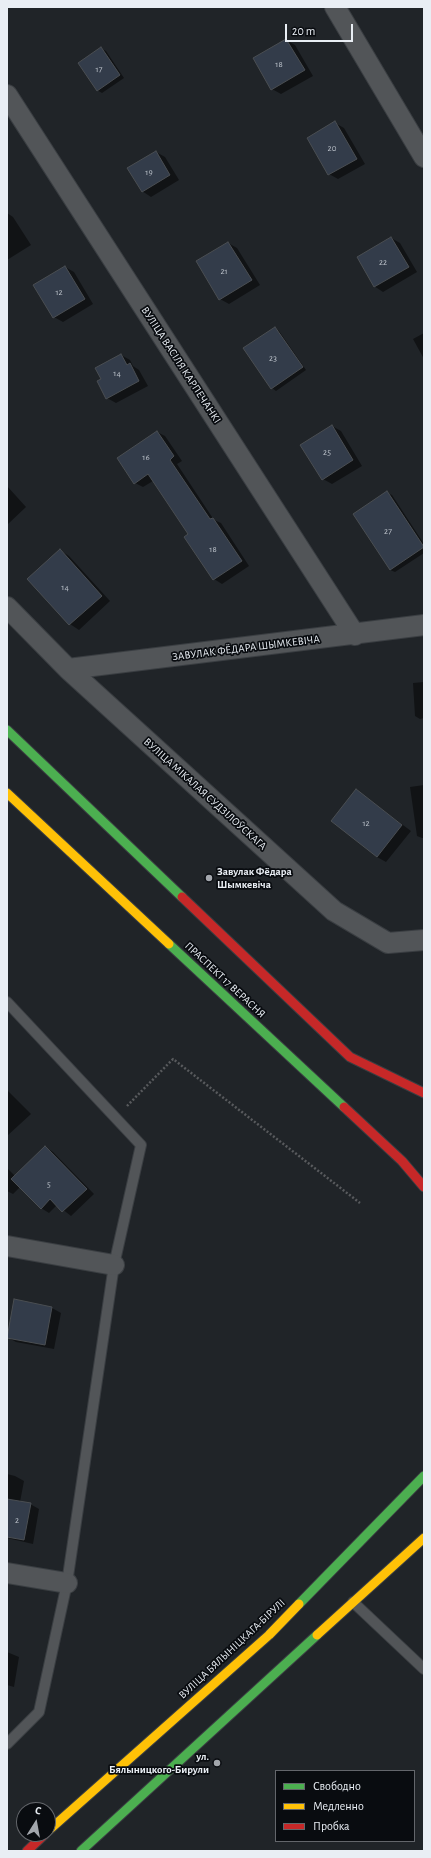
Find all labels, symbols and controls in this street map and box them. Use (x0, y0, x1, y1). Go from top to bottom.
scale bar (287, 16, 355, 42)
text: 20 m (292, 25, 315, 37)
house number: 18 (275, 59, 283, 69)
house number: 17 (96, 64, 102, 74)
house number: 20 (328, 143, 336, 153)
house number: 19 (145, 167, 153, 177)
house number: 22 (379, 257, 387, 267)
house number: 21 (220, 266, 228, 276)
house number: 12 (55, 287, 63, 297)
street label: ВУЛІЦА ВАСІЛЯ КАРПЕЧАНКІ (138, 304, 224, 426)
house number: 23 (269, 353, 277, 363)
house number: 14 (113, 368, 121, 378)
house number: 25 (323, 447, 331, 457)
house number: 16 (142, 452, 150, 462)
house number: 27 (384, 526, 392, 536)
house number: 18 (209, 544, 217, 554)
house number: 14 (61, 582, 69, 592)
street label: ЗАВУЛАК ФЁДАРА ШЫМКЕВІЧА (171, 632, 321, 664)
street label: ВУЛІЦА МІКАЛАЯ СУДЗІЛОЎСКАГА (141, 735, 269, 853)
house number: 12 (362, 818, 370, 828)
place label: Завулак Фёдара Шымкевіча (217, 865, 292, 891)
marker: Завулак Фёдара Шымкевіча (204, 873, 214, 883)
street label: ПРАСПЕКТ 17 ВЕРАСНЯ (182, 939, 268, 1021)
house number: 5 (47, 1179, 51, 1189)
house number: 2 (15, 1515, 19, 1525)
street label: ВУЛІЦА БЯЛЫНІЦКАГА-БІРУЛІ (176, 1596, 288, 1702)
place label: ул. Бялыницкого-Бирули (109, 1750, 209, 1776)
marker: ул. Бялыницкого-Бирули (212, 1758, 222, 1768)
legend (275, 1770, 415, 1842)
text: Свободно (313, 1780, 361, 1792)
text: Медленно (313, 1800, 364, 1812)
north arrow (16, 1802, 56, 1842)
text: С (34, 1805, 42, 1817)
text: Пробка (313, 1820, 350, 1832)

